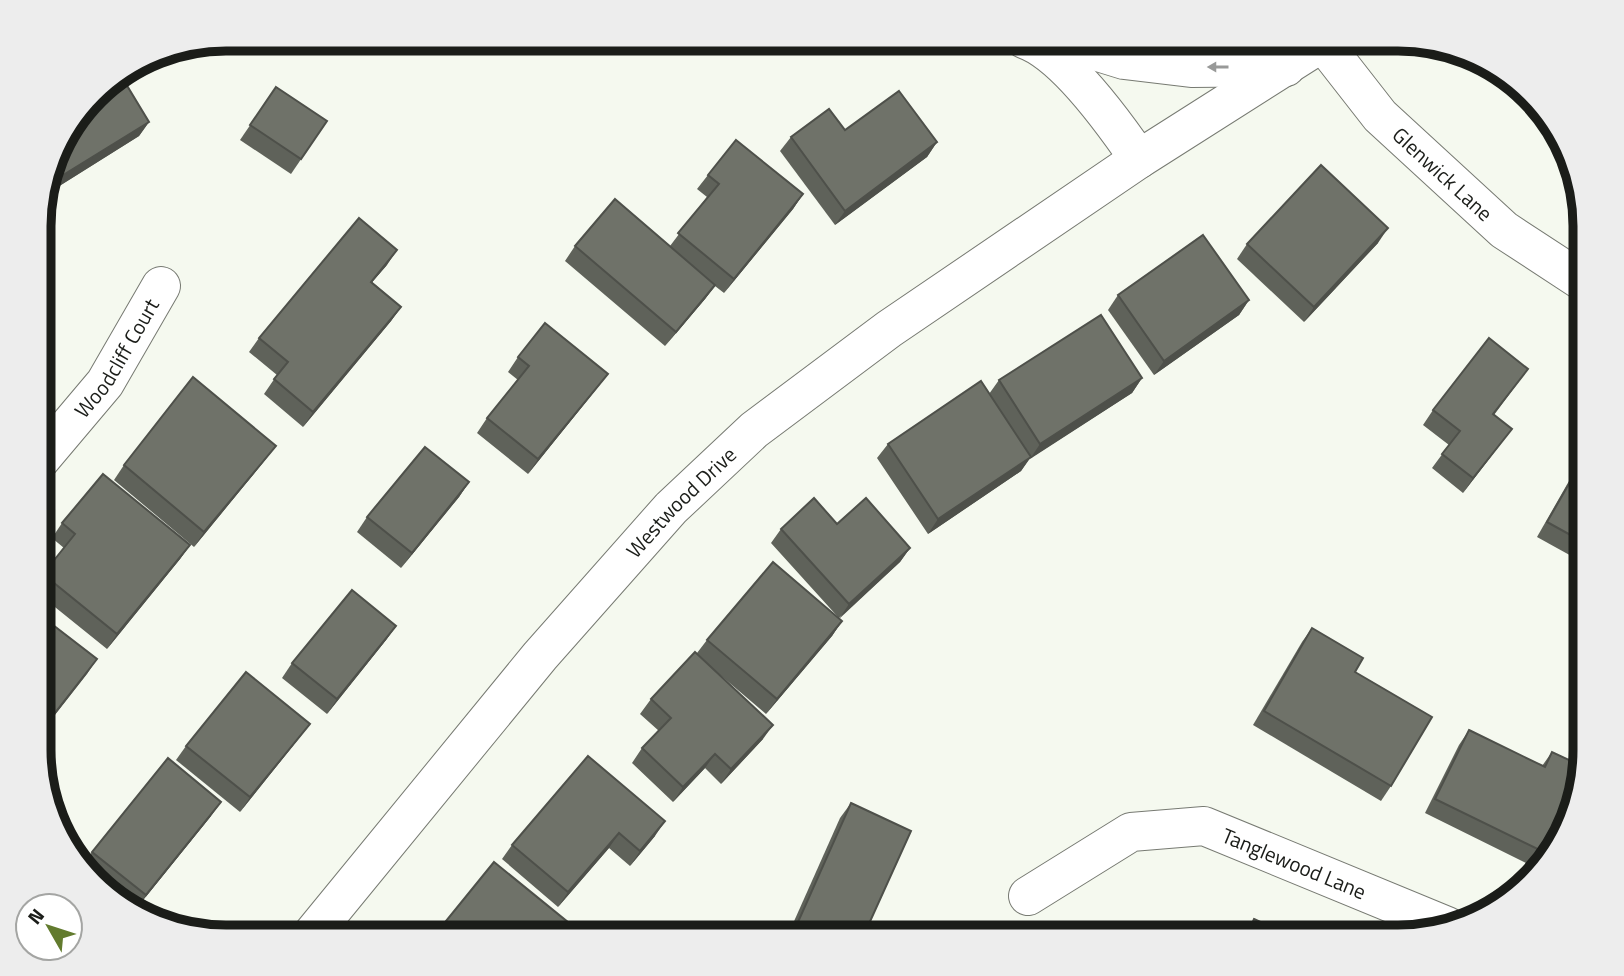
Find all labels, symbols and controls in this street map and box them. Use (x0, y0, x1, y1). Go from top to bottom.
one-way arrow (1207, 61, 1229, 73)
street label: Glenwick Lane (1385, 119, 1500, 228)
street label: Woodcliff Court (66, 292, 167, 425)
street label: Westwood Drive (618, 439, 743, 565)
street label: Tanglewood Lane (1217, 819, 1371, 907)
north arrow (14, 892, 84, 962)
text: N (20, 902, 51, 930)

